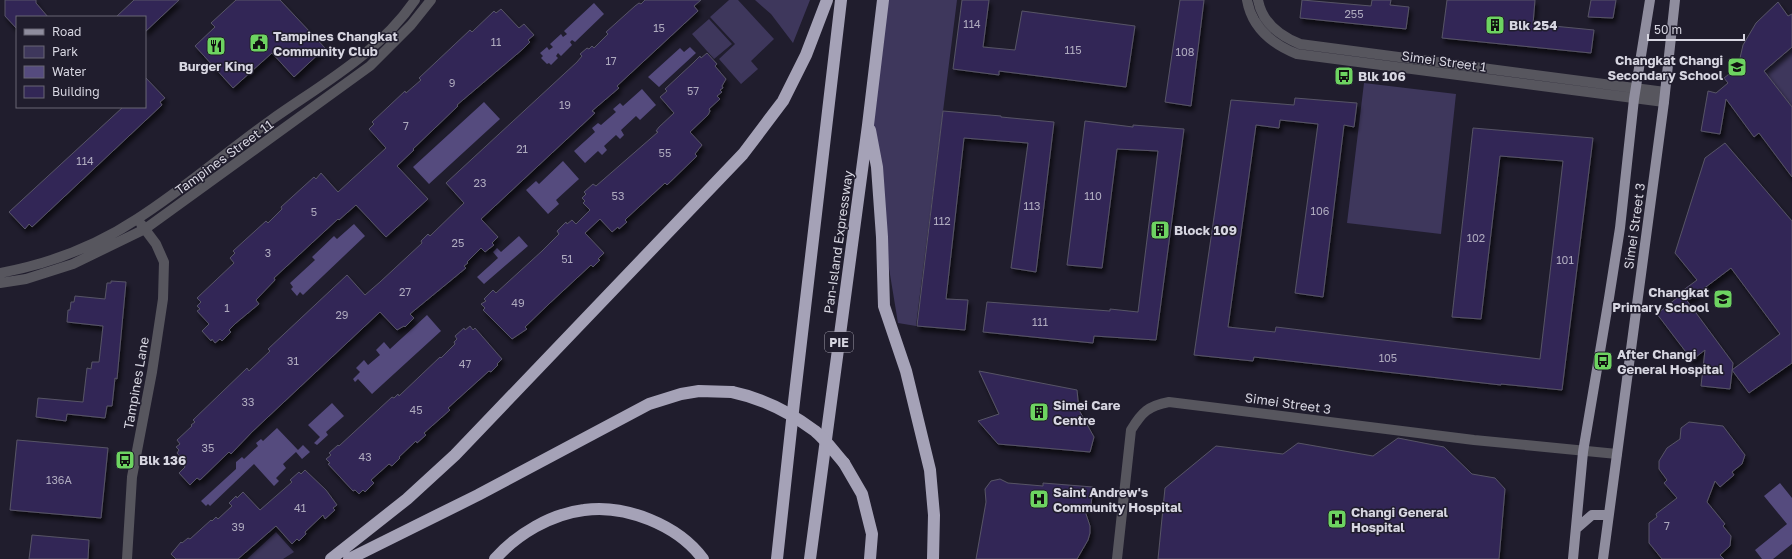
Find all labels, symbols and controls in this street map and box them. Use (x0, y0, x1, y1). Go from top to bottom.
house number: 255 (1344, 7, 1364, 20)
building icon: Blk 254 (1484, 14, 1506, 36)
legend (16, 16, 146, 108)
scale bar (1648, 16, 1744, 42)
house number: 114 (963, 17, 981, 30)
place label: Blk 254 (1509, 17, 1557, 33)
house number: 15 (653, 21, 665, 34)
text: 50 m (1654, 22, 1682, 37)
text: Road (52, 24, 81, 39)
place label: Tampines Changkat Community Club (273, 28, 398, 59)
public building icon: Tampines Changkat Community Club (248, 32, 270, 54)
restaurant icon: Burger King (205, 35, 227, 57)
house number: 11 (491, 35, 501, 48)
house number: 115 (1064, 43, 1082, 56)
text: Park (52, 44, 78, 59)
house number: 108 (1176, 45, 1195, 58)
street label: Simei Street 1 (1400, 47, 1488, 75)
place label: Changkat Changi Secondary School (1607, 52, 1724, 83)
house number: 17 (605, 54, 617, 67)
school or university icon: Changkat Changi Secondary School (1726, 56, 1748, 78)
place label: Burger King (179, 58, 253, 74)
text: Water (52, 64, 86, 79)
bus stop icon: Blk 106 (1333, 65, 1355, 87)
place label: Blk 106 (1358, 68, 1406, 84)
house number: 9 (449, 76, 455, 89)
text: Building (52, 84, 100, 99)
house number: 57 (687, 84, 699, 97)
house number: 19 (559, 98, 571, 111)
street label: Tampines Street 11 (172, 116, 276, 198)
house number: 7 (403, 119, 409, 132)
house number: 21 (516, 142, 528, 155)
house number: 55 (659, 146, 671, 159)
house number: 114 (76, 154, 94, 167)
street label: Pan-Island Expressway (820, 169, 856, 315)
house number: 23 (474, 176, 486, 189)
street label: Simei Street 3 (1620, 182, 1648, 270)
house number: 53 (612, 189, 624, 202)
house number: 110 (1084, 189, 1102, 202)
house number: 113 (1023, 199, 1041, 212)
house number: 106 (1311, 204, 1330, 217)
house number: 5 (311, 205, 317, 218)
house number: 112 (933, 214, 951, 227)
building icon: Block 109 (1149, 219, 1171, 241)
place label: Block 109 (1174, 222, 1237, 238)
house number: 102 (1467, 231, 1485, 244)
house number: 25 (452, 236, 464, 249)
house number: 3 (265, 246, 271, 259)
house number: 51 (561, 252, 573, 265)
house number: 101 (1556, 253, 1574, 266)
place label: Changkat Primary School (1612, 284, 1710, 315)
house number: 27 (399, 285, 411, 298)
school or university icon: Changkat Primary School (1712, 288, 1734, 310)
house number: 49 (511, 296, 525, 309)
house number: 1 (224, 301, 230, 314)
house number: 29 (335, 308, 349, 321)
house number: 111 (1032, 315, 1048, 328)
road number: PIE (825, 332, 853, 352)
street label: Tampines Lane (120, 336, 152, 430)
place label: After Changi General Hospital (1617, 346, 1724, 377)
bus stop icon: After Changi General Hospital (1592, 350, 1614, 372)
house number: 105 (1379, 351, 1397, 364)
house number: 31 (287, 354, 299, 367)
house number: 47 (459, 357, 471, 370)
street label: Simei Street 3 (1244, 389, 1332, 417)
house number: 33 (242, 395, 254, 408)
place label: Simei Care Centre (1053, 397, 1121, 428)
building icon: Simei Care Centre (1028, 401, 1050, 423)
house number: 45 (409, 403, 423, 416)
house number: 35 (202, 441, 214, 454)
bus stop icon: Blk 136 (114, 449, 136, 471)
house number: 43 (358, 450, 372, 463)
place label: Blk 136 (139, 452, 186, 468)
house number: 136A (46, 473, 73, 486)
place label: Saint Andrew's Community Hospital (1053, 484, 1183, 515)
hospital icon: Saint Andrew's Community Hospital (1028, 488, 1050, 510)
house number: 41 (294, 501, 306, 514)
place label: Changi General Hospital (1351, 504, 1448, 535)
hospital icon: Changi General Hospital (1326, 508, 1348, 530)
house number: 7 (1664, 519, 1670, 532)
house number: 39 (231, 520, 245, 533)

